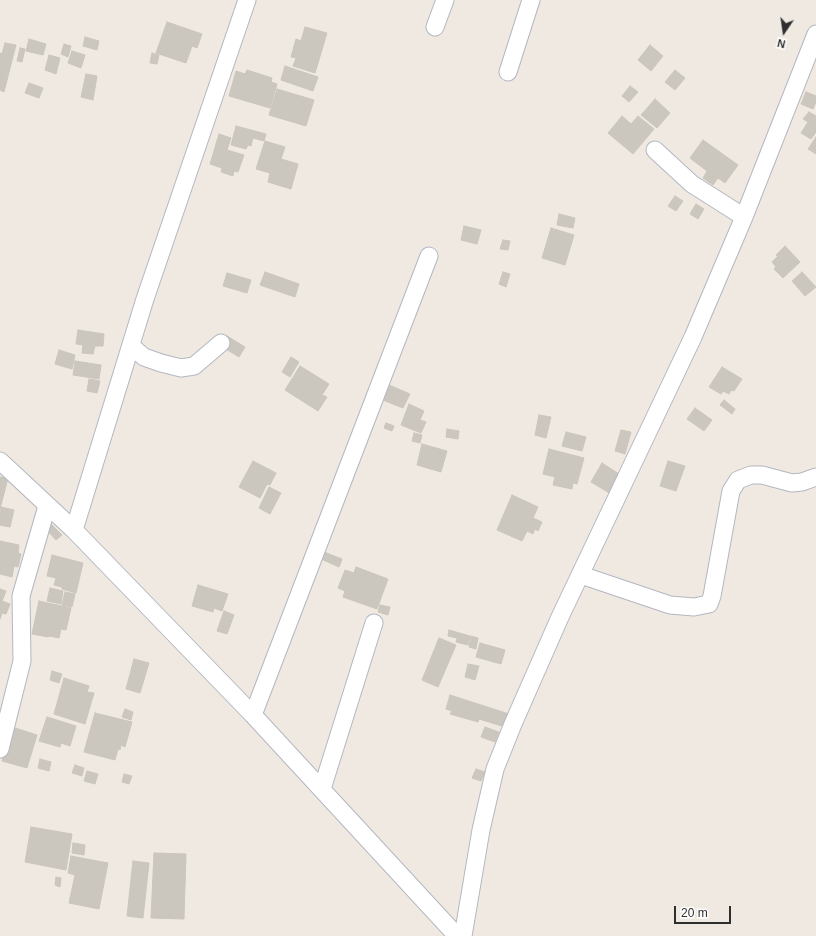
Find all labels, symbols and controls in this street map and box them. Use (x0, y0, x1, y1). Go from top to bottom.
north arrow (764, 12, 804, 52)
text: N (776, 37, 787, 50)
scale bar (676, 898, 733, 924)
text: 20 m (681, 906, 708, 920)

